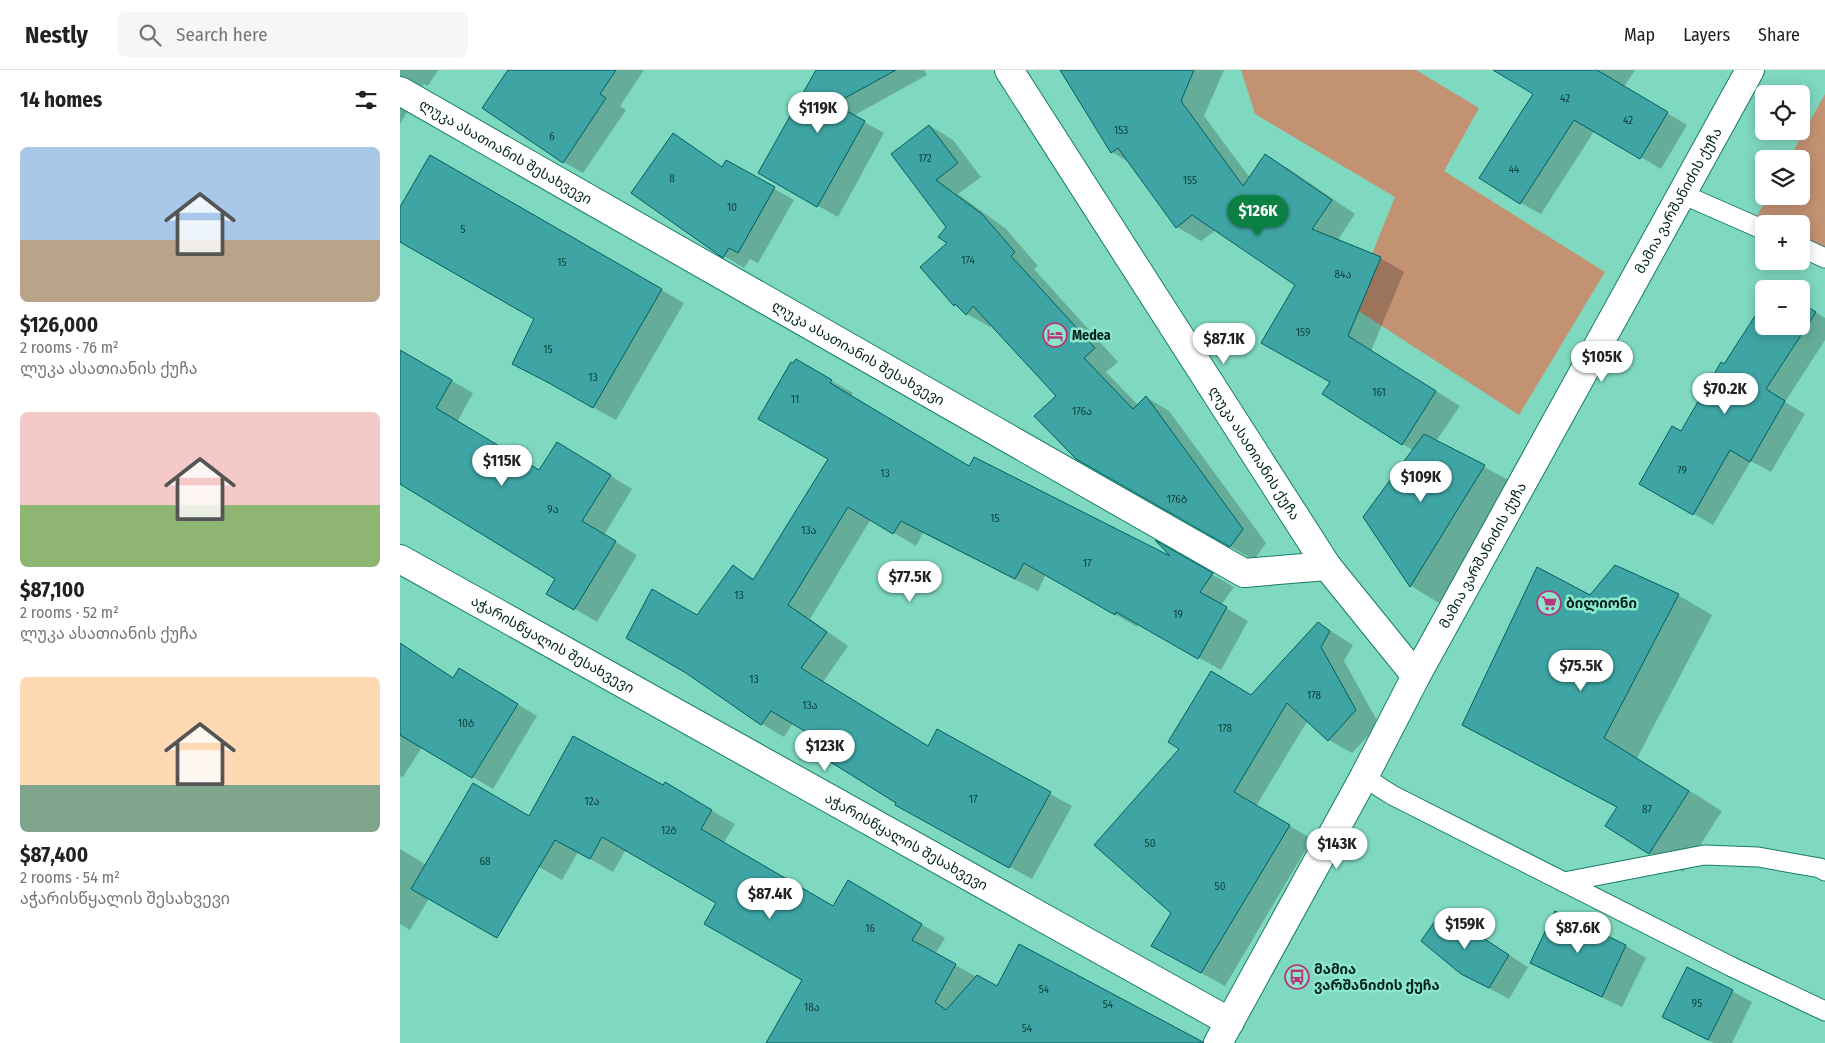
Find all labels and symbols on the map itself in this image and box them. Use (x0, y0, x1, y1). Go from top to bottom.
pin: $119K (783, 92, 853, 134)
house number: 42 (1560, 92, 1570, 105)
street label: ლუკა ასათიანის შესახვევი (417, 96, 595, 207)
house number: 42 (1623, 114, 1633, 127)
house number: 153 (1114, 124, 1128, 137)
street label: მამია ვარშანიძის ქუჩა (1631, 124, 1725, 276)
house number: 6 (549, 130, 555, 143)
house number: 172 (918, 152, 932, 165)
house number: 44 (1509, 163, 1520, 176)
house number: 8 (669, 172, 675, 185)
house number: 155 (1183, 174, 1197, 187)
pin: $126K (1223, 194, 1293, 237)
house number: 10 (727, 201, 737, 214)
house number: 5 (460, 223, 466, 236)
house number: 174 (961, 254, 976, 267)
house number: 15 (557, 256, 567, 269)
house number: 84ა (1335, 268, 1351, 281)
street label: ლუკა ასათიანის შესახვევი (769, 297, 948, 409)
hotel icon: Medea (1042, 322, 1068, 348)
pin: $87.1K (1183, 322, 1265, 365)
house number: 159 (1296, 326, 1310, 339)
place label: Medea (1072, 327, 1111, 344)
pin: $105K (1567, 340, 1637, 383)
house number: 15 (543, 343, 553, 356)
house number: 13 (588, 371, 598, 384)
pin: $70.2K (1684, 372, 1766, 415)
street label: ლუკა ასათიანის ქუჩა (1205, 383, 1304, 523)
house number: 161 (1372, 386, 1386, 399)
house number: 11 (791, 393, 799, 406)
house number: 176ა (1072, 405, 1092, 418)
pin: $115K (467, 444, 537, 487)
pin: $109K (1386, 460, 1456, 503)
house number: 79 (1677, 464, 1687, 477)
house number: 13 (880, 467, 890, 480)
street label: მამია ვარშანიძის ქუჩა (1436, 479, 1530, 631)
house number: 176ბ (1167, 493, 1188, 506)
house number: 9ა (547, 503, 559, 516)
house number: 15 (990, 512, 1000, 525)
house number: 13ა (801, 524, 817, 537)
house number: 17 (1083, 557, 1092, 570)
pin: $77.5K (869, 560, 951, 603)
house number: 13 (734, 589, 744, 602)
supermarket icon: ბილიონი (1536, 590, 1562, 616)
street label: აჭარისწყალის შესახვევი (468, 592, 637, 696)
place label: ბილიონი (1566, 595, 1637, 612)
house number: 19 (1173, 608, 1183, 621)
pin: $75.5K (1540, 650, 1622, 692)
house number: 13 (749, 673, 759, 686)
house number: 178 (1307, 689, 1322, 702)
house number: 13ა (802, 699, 818, 712)
house number: 10ბ (458, 717, 475, 730)
house number: 178 (1218, 722, 1233, 735)
pin: $123K (790, 730, 860, 772)
street label: აჭარისწყალის შესახვევი (822, 789, 991, 894)
house number: 17 (969, 793, 978, 806)
house number: 12ა (584, 795, 600, 808)
house number: 87 (1642, 803, 1652, 816)
house number: 12ბ (661, 824, 677, 837)
pin: $143K (1302, 828, 1372, 870)
house number: 50 (1145, 837, 1156, 850)
house number: 68 (480, 855, 491, 868)
pin: $87.4K (729, 878, 811, 920)
house number: 50 (1215, 880, 1226, 893)
pin: $159K (1430, 908, 1500, 950)
pin: $87.6K (1537, 912, 1619, 954)
house number: 16 (865, 922, 875, 935)
place label: მამია ვარშანიძის ქუჩა (1314, 961, 1440, 994)
bus stop icon: მამია ვარშანიძის ქუჩა (1284, 964, 1310, 990)
house number: 54 (1039, 983, 1050, 996)
house number: 95 (1692, 997, 1702, 1010)
house number: 54 (1103, 998, 1114, 1011)
house number: 18ა (804, 1001, 820, 1014)
house number: 54 (1022, 1022, 1033, 1035)

